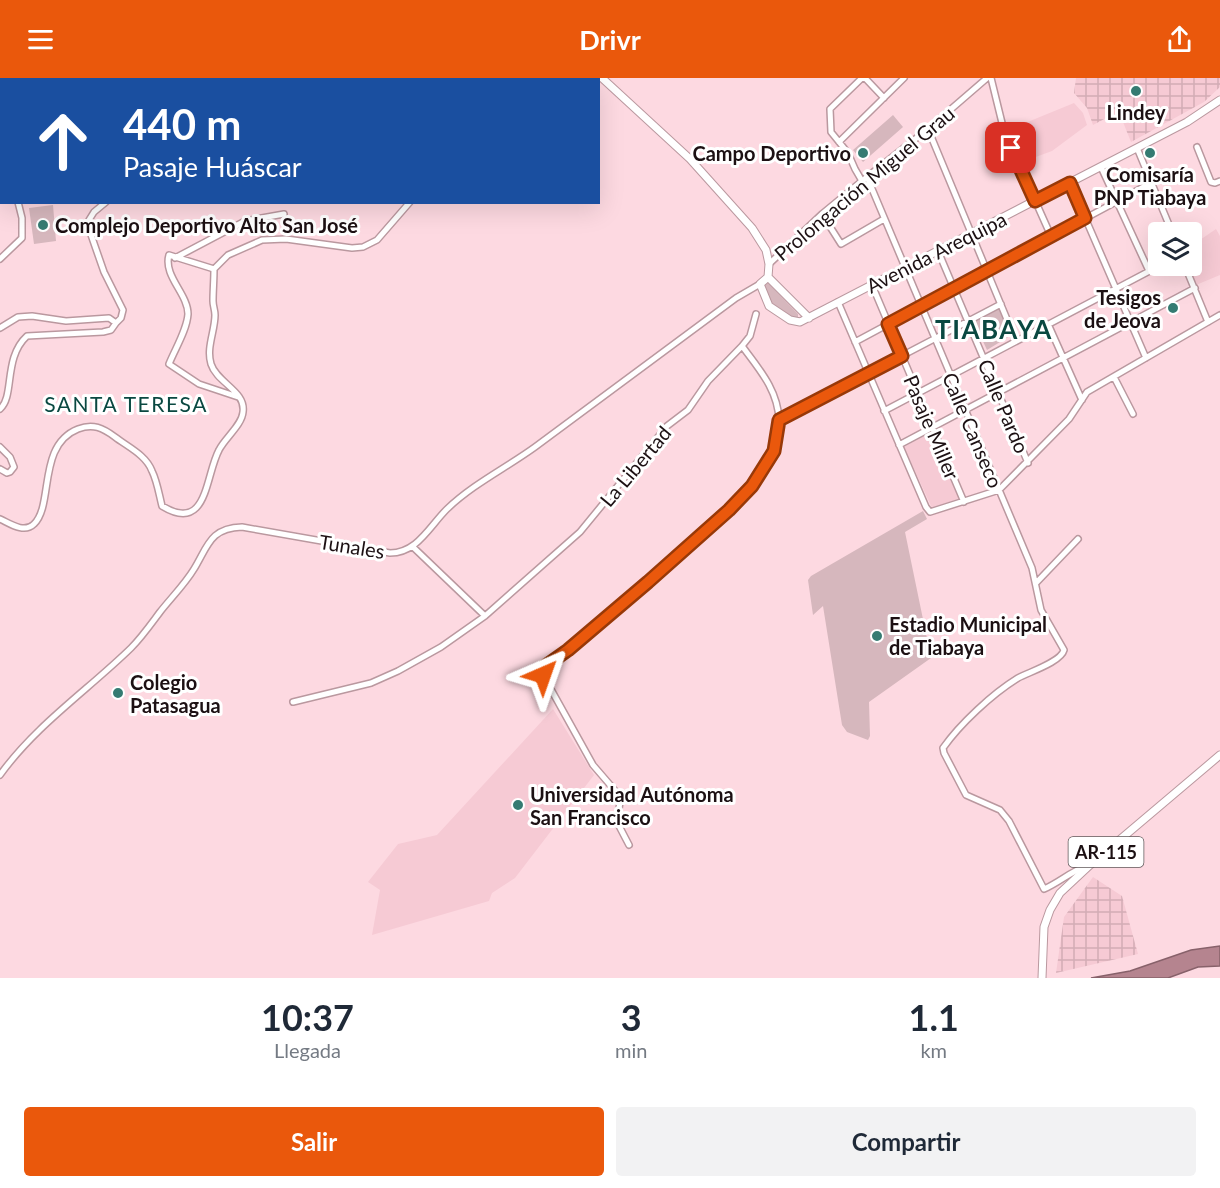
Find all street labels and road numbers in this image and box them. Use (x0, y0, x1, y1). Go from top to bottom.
street label: Prolongación Miguel Grau (769, 101, 959, 265)
street label: Avenida Arequipa (862, 206, 1010, 298)
street label: Calle Pardo (974, 356, 1034, 456)
street label: Calle Canseco (938, 369, 1008, 491)
street label: Pasaje Miller (899, 371, 965, 484)
street label: La Libertad (594, 421, 676, 511)
street label: Tunales (318, 529, 386, 563)
road number: AR-115 (1068, 837, 1144, 867)

